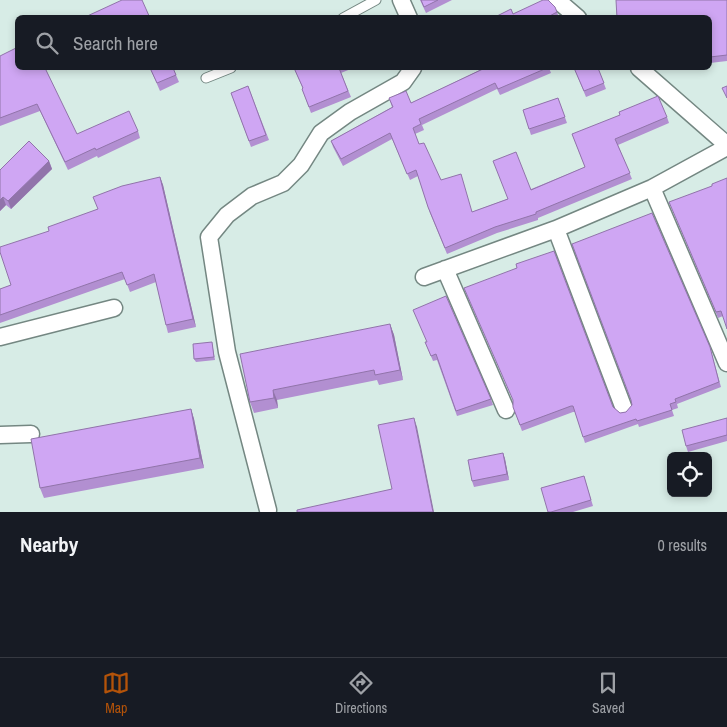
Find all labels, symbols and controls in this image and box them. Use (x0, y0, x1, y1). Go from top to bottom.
search box (15, 15, 712, 70)
icon: search (33, 29, 61, 57)
text: Search here (73, 30, 158, 56)
map controls (667, 452, 712, 497)
button: locate (667, 452, 712, 497)
text: Nearby (20, 530, 78, 559)
text: 0 results (657, 534, 707, 556)
tab: Map (102, 669, 130, 717)
tab: Directions (335, 669, 387, 717)
tab: Saved (592, 669, 625, 717)

